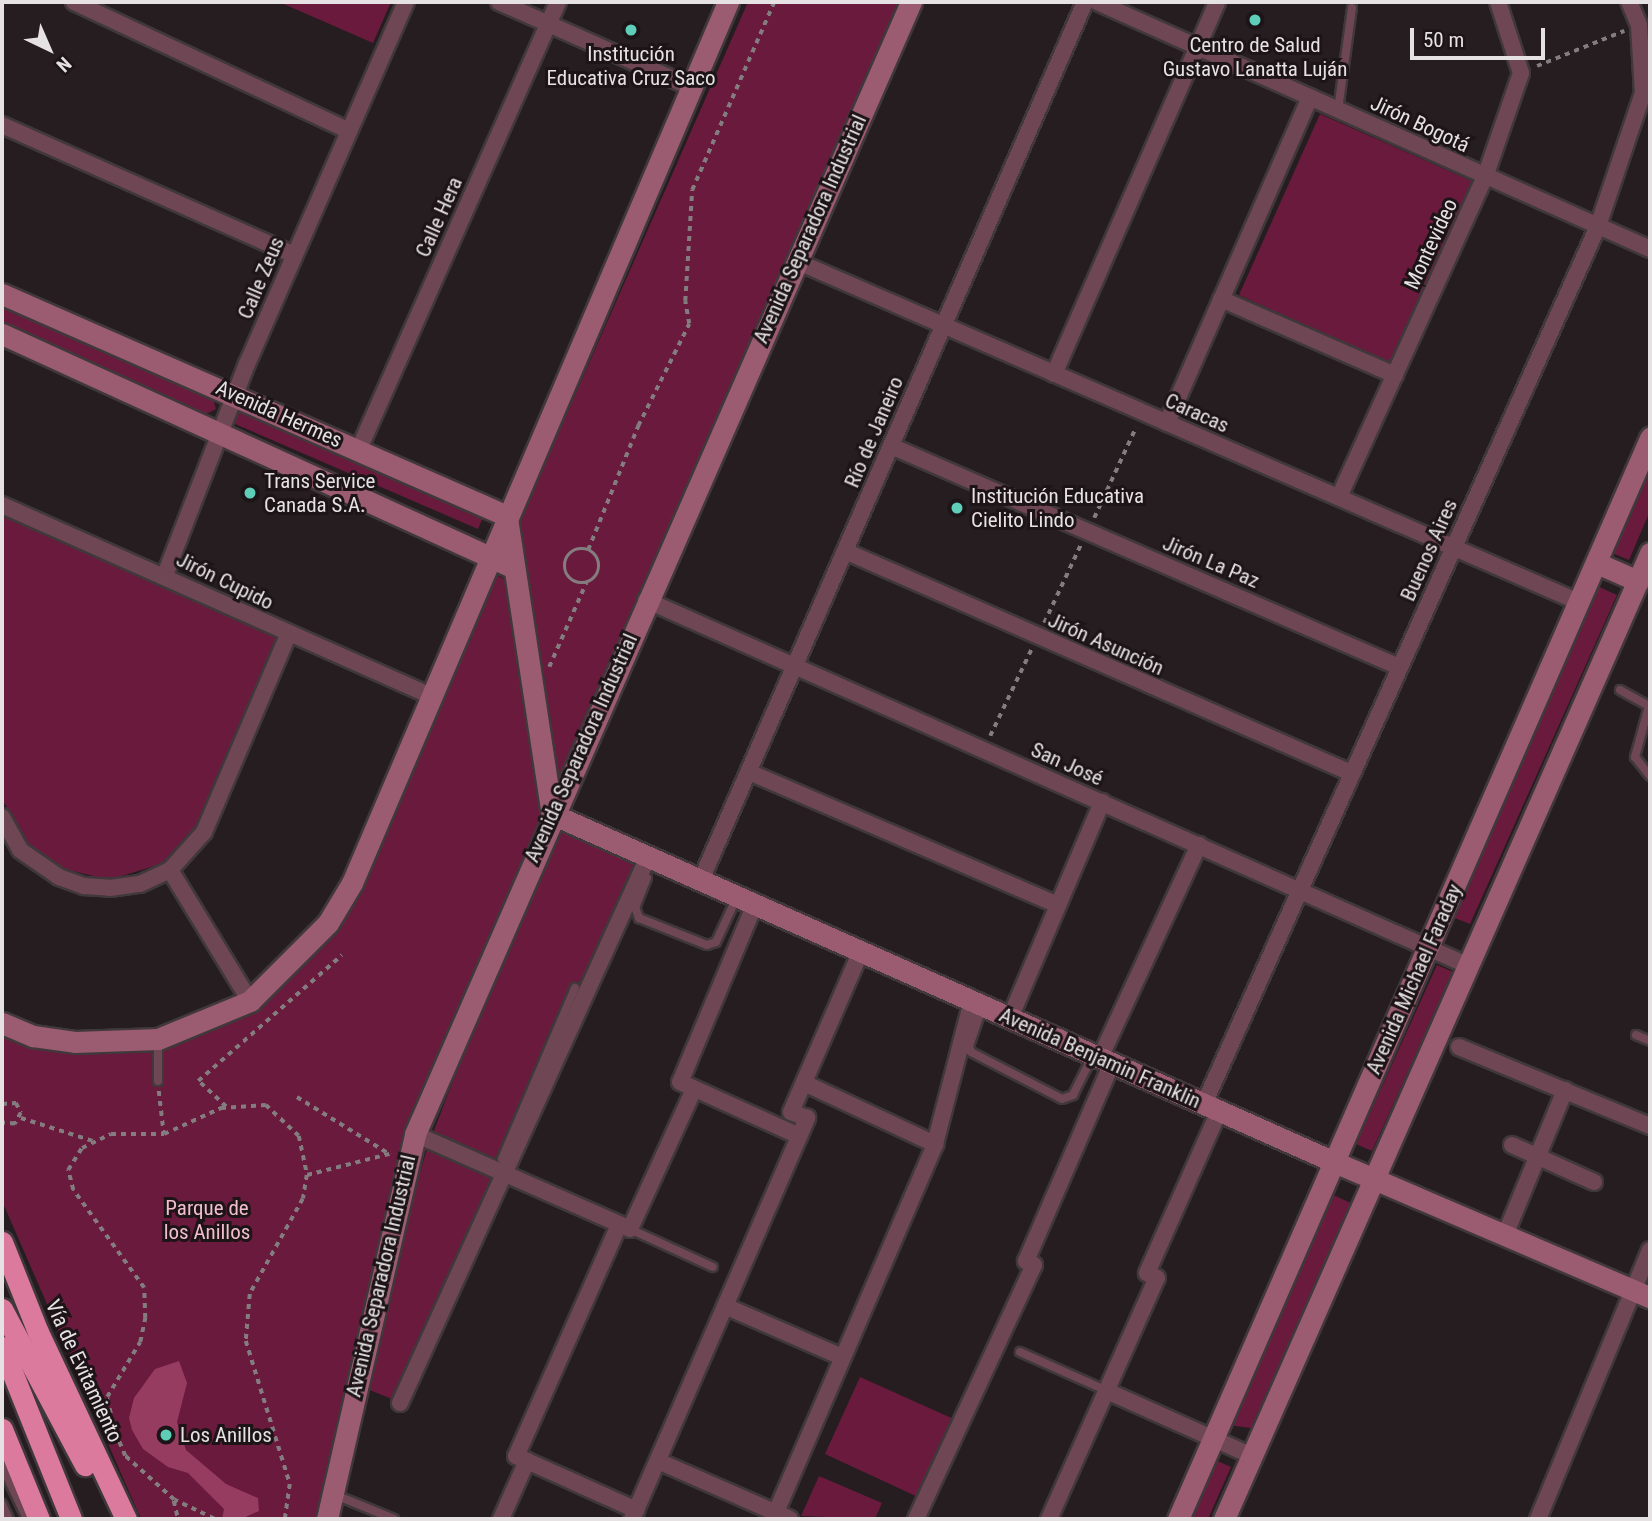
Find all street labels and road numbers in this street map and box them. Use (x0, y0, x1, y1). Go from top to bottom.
street label: Jirón Bogotá (1367, 90, 1473, 158)
street label: Avenida Separadora Industrial (748, 111, 872, 347)
street label: Calle Hera (410, 173, 468, 261)
street label: Montevideo (1399, 195, 1463, 293)
street label: Calle Zeus (232, 233, 290, 323)
street label: Río de Janeiro (839, 373, 909, 491)
street label: Avenida Hermes (212, 375, 346, 453)
street label: Caracas (1161, 388, 1233, 438)
street label: Buenos Aires (1395, 495, 1463, 605)
street label: Jirón La Paz (1159, 530, 1263, 594)
street label: Jirón Cupido (172, 547, 278, 615)
street label: Jirón Asunción (1044, 607, 1168, 681)
street label: Avenida Separadora Industrial (519, 630, 643, 866)
street label: San José (1027, 737, 1107, 791)
street label: Avenida Michael Faraday (1361, 880, 1467, 1078)
street label: Avenida Benjamin Franklin (995, 1002, 1205, 1114)
street label: Avenida Separadora Industrial (341, 1153, 421, 1399)
street label: Vía de Evitamiento (40, 1296, 128, 1446)

